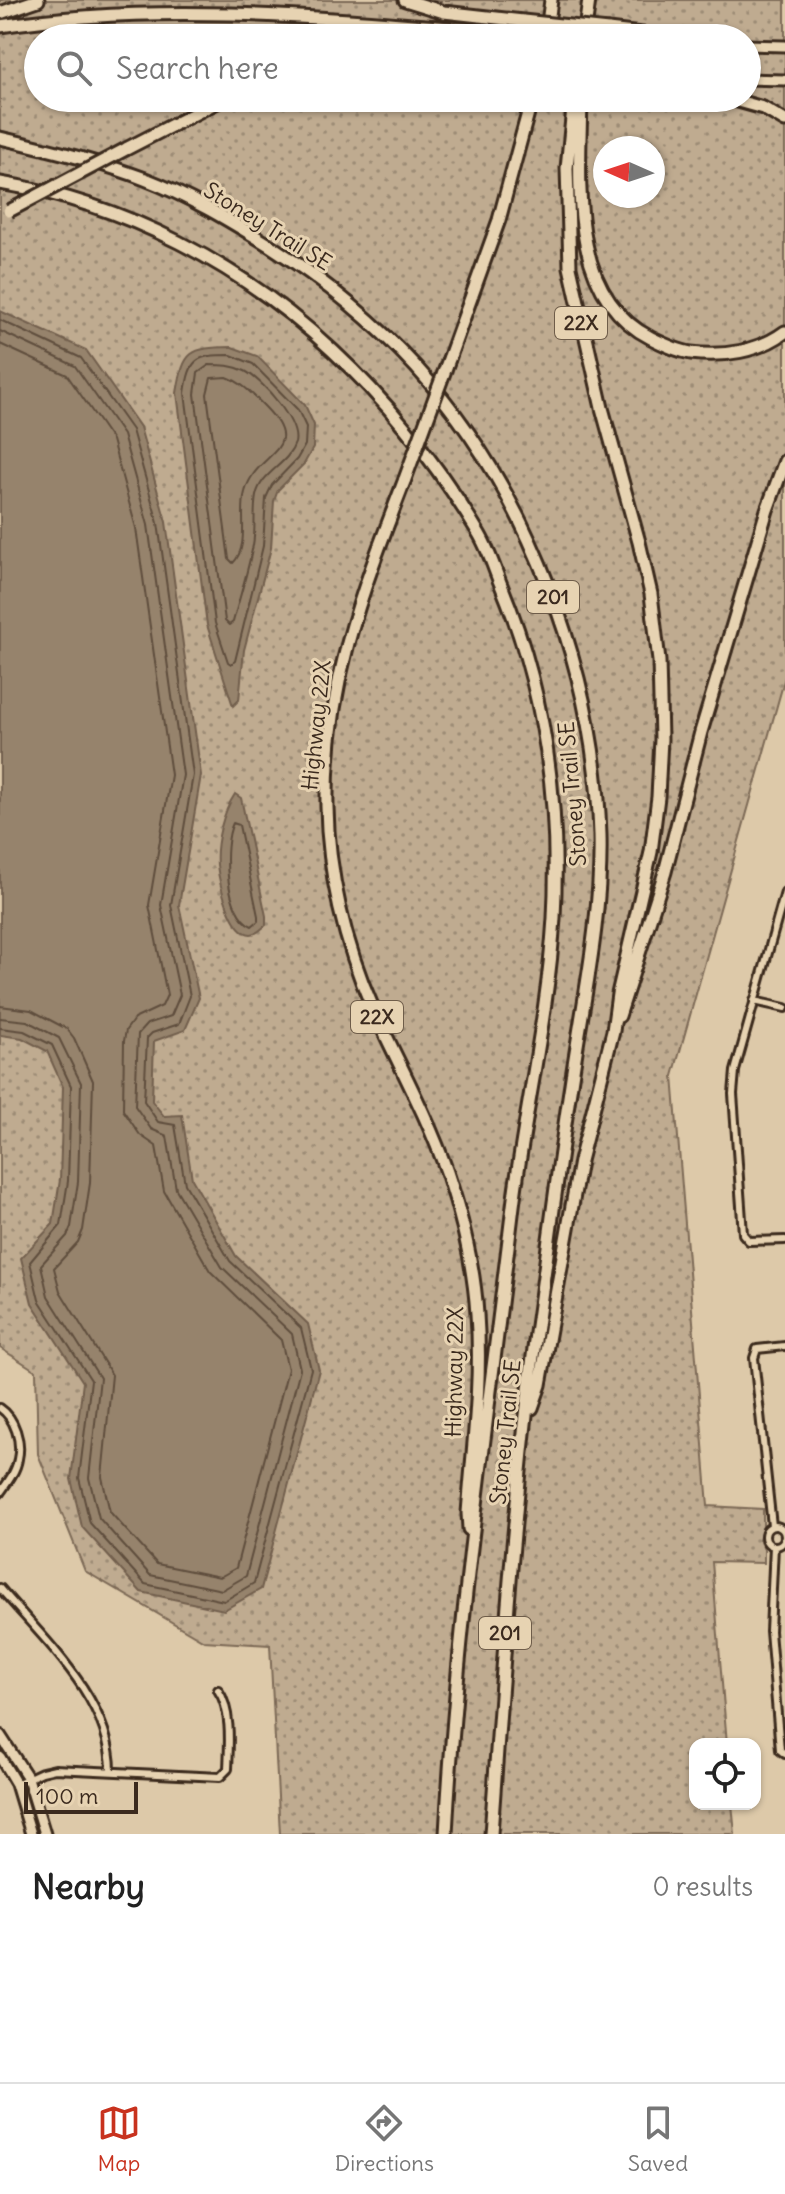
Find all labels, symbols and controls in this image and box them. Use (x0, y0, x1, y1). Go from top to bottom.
search box (24, 24, 761, 112)
icon: search (52, 46, 96, 90)
text: Search here (116, 49, 279, 87)
north arrow (593, 136, 665, 208)
street label: Stoney Trail SE (199, 176, 337, 276)
road number: 22X (555, 307, 607, 339)
road number: 201 (527, 581, 579, 613)
street label: Highway 22X (295, 658, 337, 792)
street label: Stoney Trail SE (552, 720, 592, 868)
road number: 22X (351, 1001, 403, 1033)
street label: Highway 22X (439, 1306, 469, 1438)
street label: Stoney Trail SE (483, 1358, 527, 1506)
road number: 201 (479, 1617, 531, 1649)
map controls (689, 1738, 761, 1810)
button: locate (689, 1738, 761, 1810)
scale bar (24, 1778, 138, 1814)
text: 100 m (36, 1782, 98, 1810)
text: Nearby (32, 1865, 145, 1908)
text: 0 results (652, 1870, 753, 1903)
tab: Map (97, 2101, 141, 2177)
tab: Directions (335, 2101, 434, 2177)
tab: Saved (628, 2101, 688, 2177)

